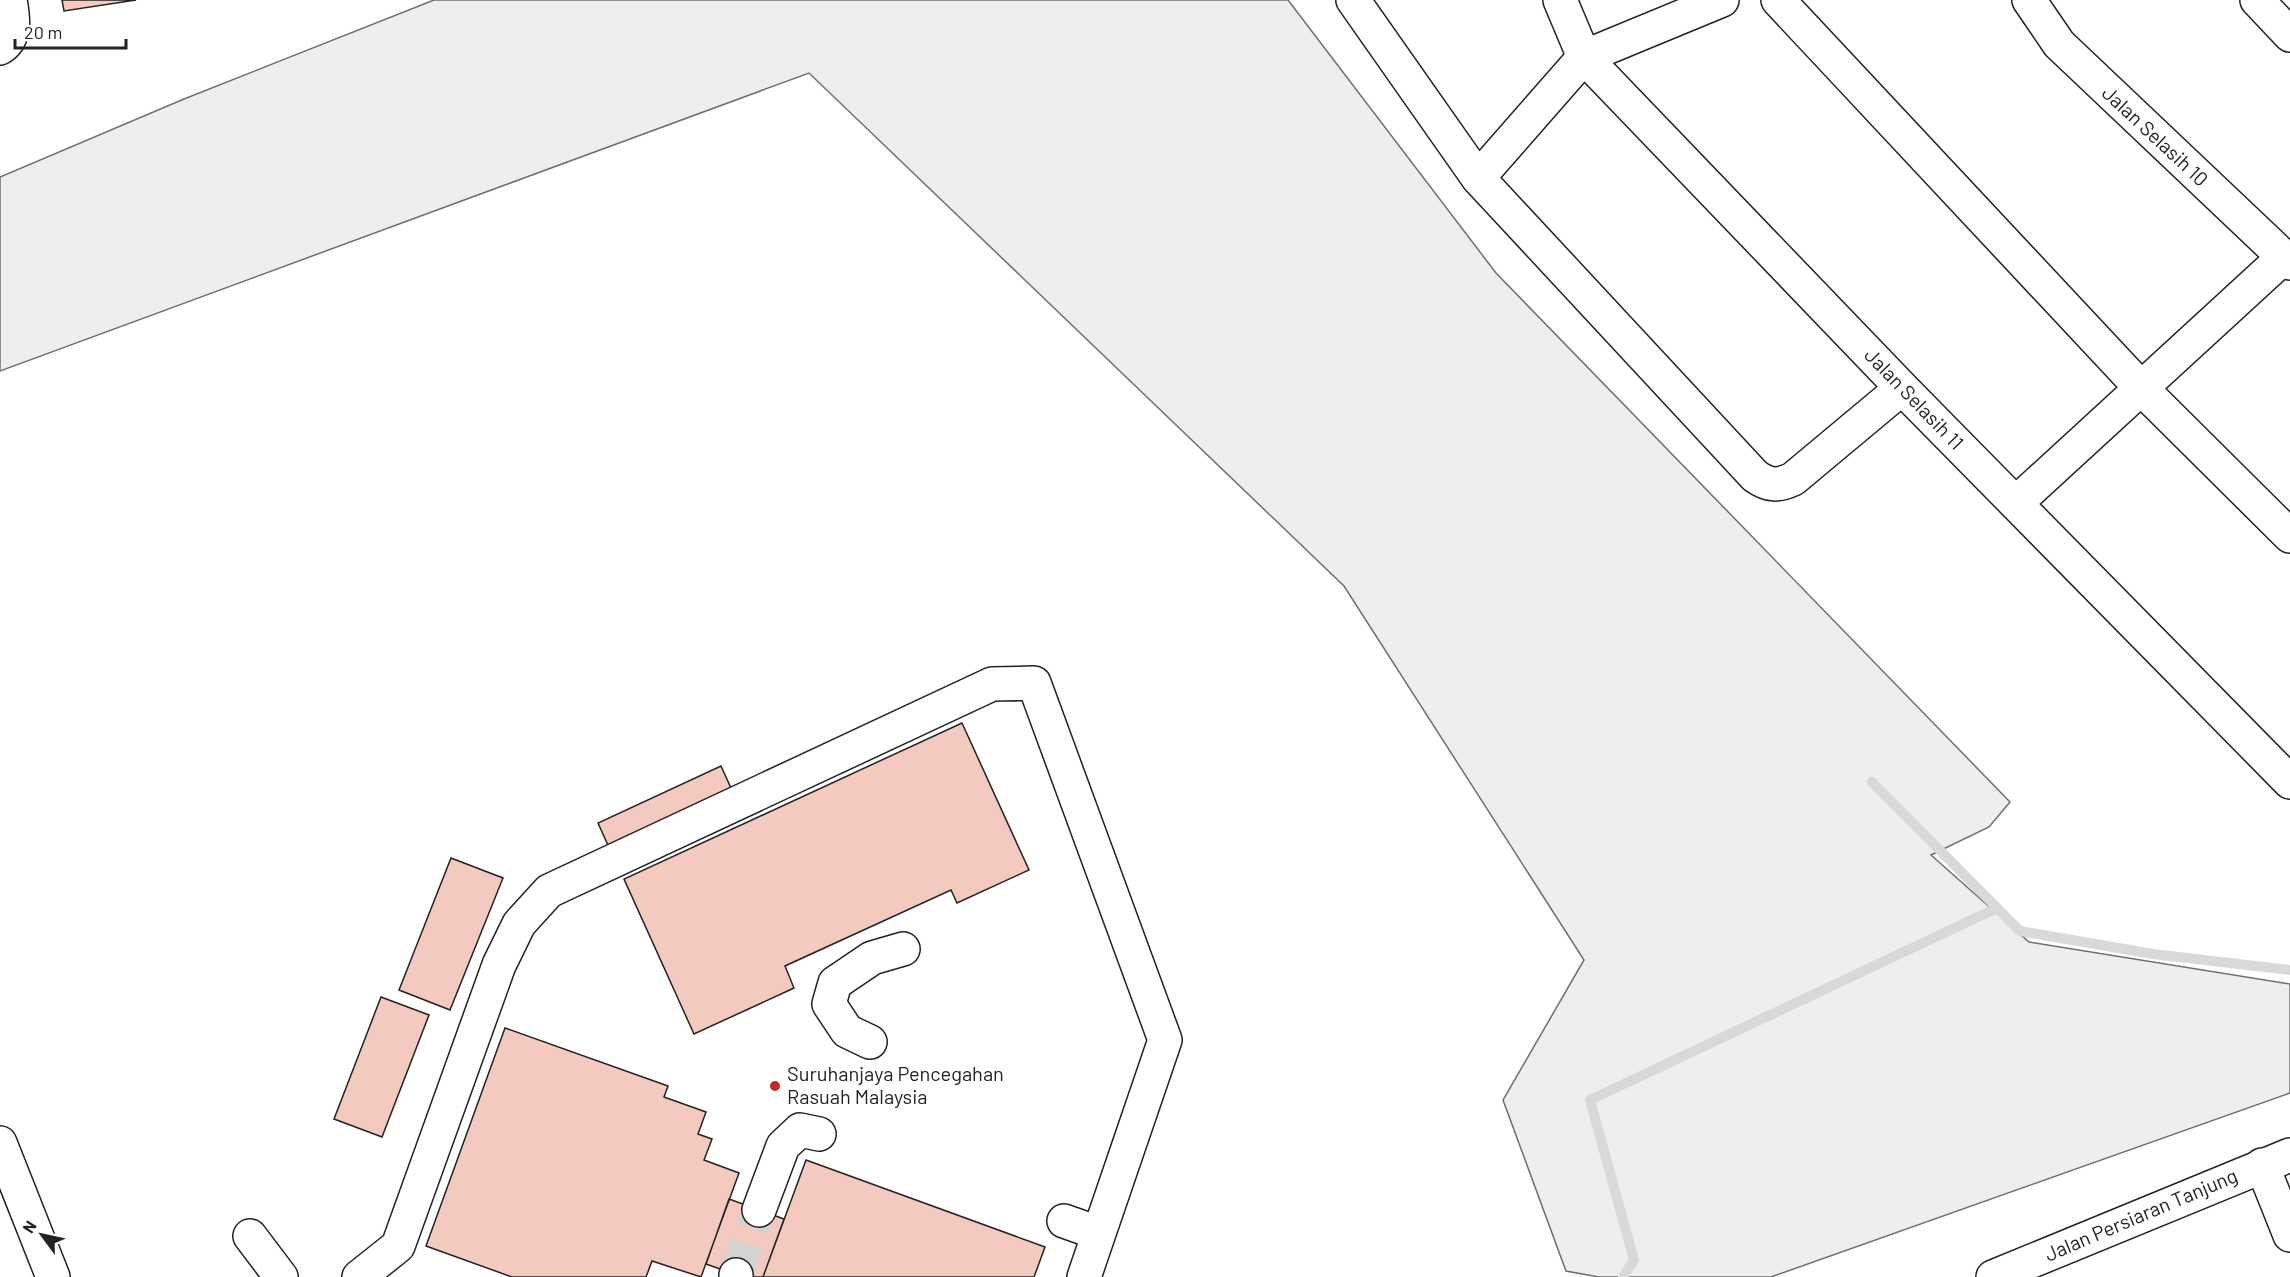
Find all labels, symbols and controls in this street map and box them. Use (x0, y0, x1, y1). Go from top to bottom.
scale bar (15, 12, 126, 50)
text: 20 m (24, 21, 62, 43)
street label: Jalan Selasih 10 (2098, 80, 2214, 191)
street label: Jalan Selasih 11 (1860, 342, 1969, 454)
place label: Suruhanjaya Pencegahan Rasuah Malaysia (787, 1061, 1004, 1108)
marker: Suruhanjaya Pencegahan Rasuah Malaysia (768, 1079, 782, 1093)
street label: Jalan Persiaran Tanjung (2041, 1163, 2241, 1266)
north arrow (12, 1205, 72, 1265)
text: N (18, 1217, 40, 1236)

